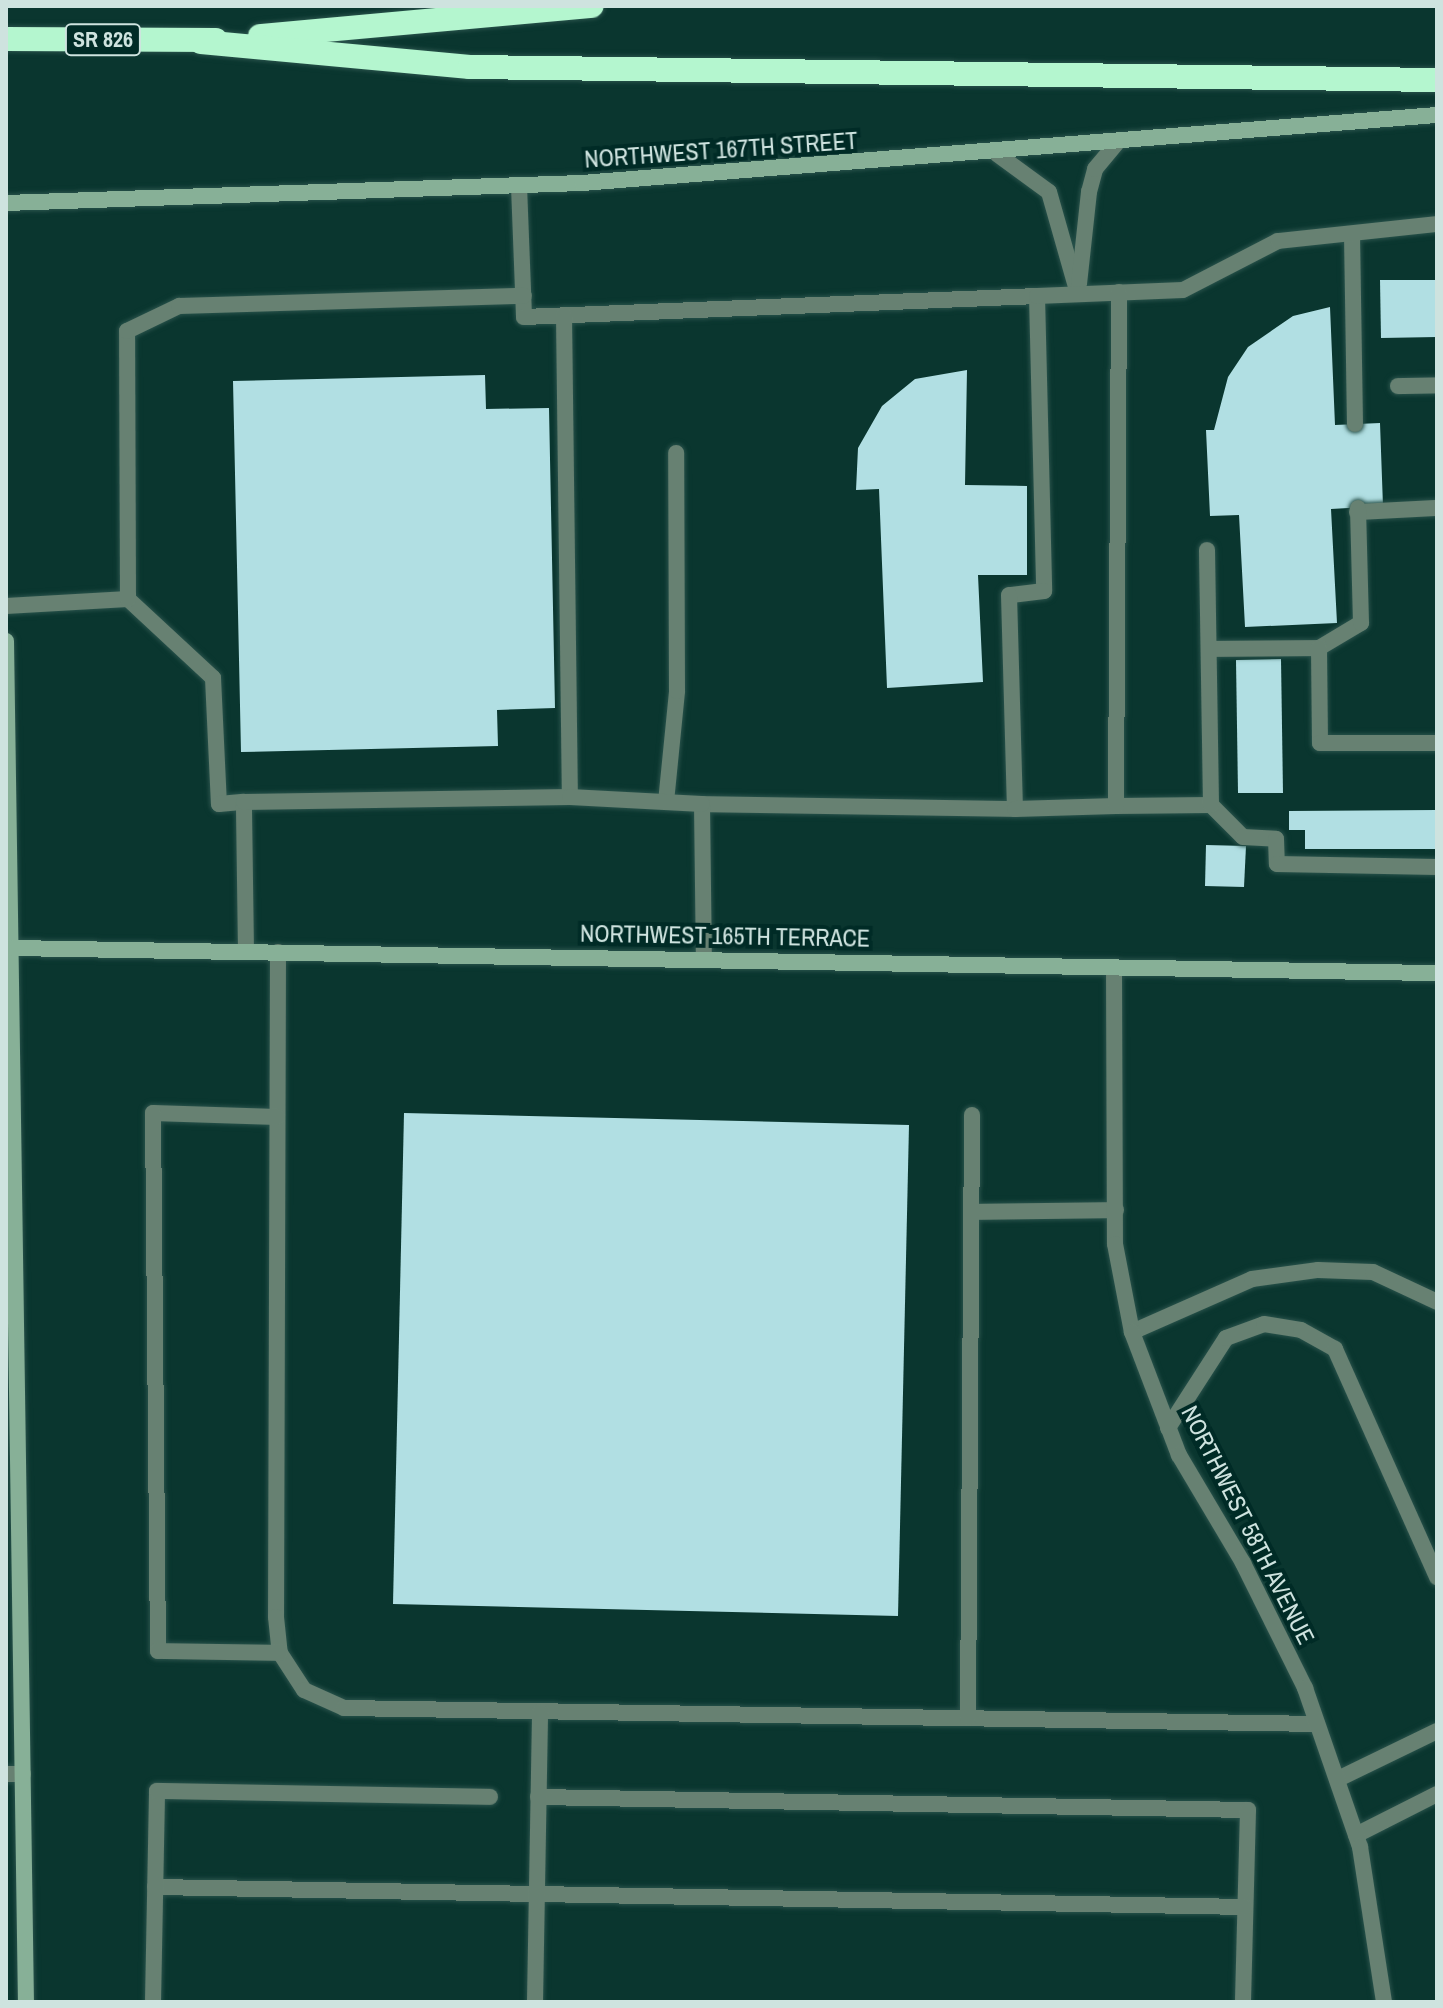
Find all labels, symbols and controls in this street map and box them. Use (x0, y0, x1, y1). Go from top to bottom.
road number: SR 826 (63, 22, 143, 58)
street label: NORTHWEST 167TH STREET (583, 126, 859, 174)
street label: NORTHWEST 165TH TERRACE (580, 919, 870, 953)
street label: NORTHWEST 58TH AVENUE (1175, 1400, 1321, 1650)

